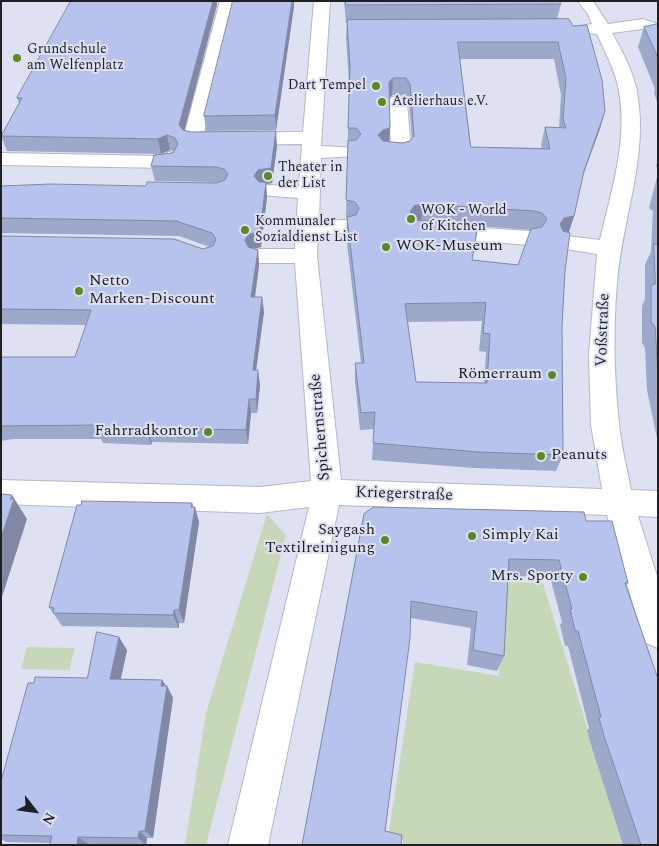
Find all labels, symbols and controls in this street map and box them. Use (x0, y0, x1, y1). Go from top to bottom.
place label: Grundschule am Welfenplatz (27, 42, 124, 74)
marker: Grundschule am Welfenplatz (11, 52, 23, 64)
place label: Dart Tempel (288, 78, 366, 94)
marker: Dart Tempel (370, 80, 382, 92)
place label: Atelierhaus e.V. (392, 94, 488, 110)
marker: Atelierhaus e.V. (376, 96, 388, 108)
place label: Theater in der List (278, 160, 343, 192)
marker: Theater in der List (262, 170, 274, 182)
place label: WOK - World of Kitchen (421, 203, 507, 236)
marker: WOK - World of Kitchen (405, 213, 417, 225)
place label: Kommunaler Sozialdienst List (255, 214, 358, 246)
marker: Kommunaler Sozialdienst List (239, 224, 251, 236)
place label: WOK-Museum (396, 237, 503, 257)
marker: WOK-Museum (380, 241, 392, 253)
place label: Netto Marken-Discount (89, 272, 215, 310)
marker: Netto Marken-Discount (73, 285, 85, 297)
street label: Voßstraße (593, 293, 615, 367)
place label: Römerraum (458, 365, 542, 385)
marker: Römerraum (546, 369, 558, 381)
street label: Spichernstraße (307, 373, 335, 481)
place label: Fahrradkontor (95, 422, 198, 442)
marker: Fahrradkontor (202, 426, 214, 438)
place label: Peanuts (551, 446, 607, 466)
marker: Peanuts (535, 450, 547, 462)
street label: Kriegerstraße (355, 484, 453, 506)
place label: Saygash Textilreinigung (265, 521, 375, 559)
place label: Simply Kai (482, 526, 559, 546)
marker: Simply Kai (466, 530, 478, 542)
marker: Saygash Textilreinigung (379, 534, 391, 546)
place label: Mrs. Sporty (491, 567, 573, 587)
marker: Mrs. Sporty (577, 571, 589, 583)
north arrow (10, 786, 60, 836)
text: N (36, 809, 60, 829)

